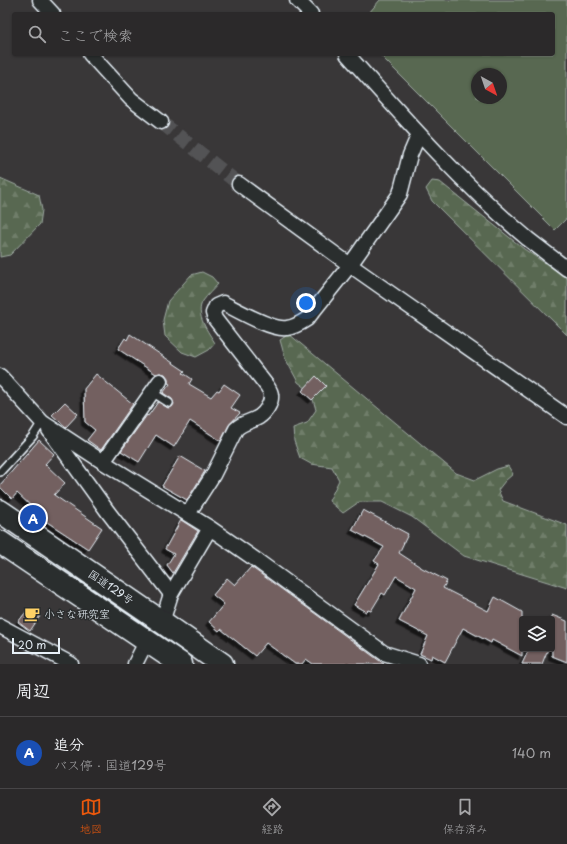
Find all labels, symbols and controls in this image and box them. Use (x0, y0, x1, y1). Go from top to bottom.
search box (12, 12, 555, 56)
icon: search (26, 23, 48, 45)
text: ここで検索 (58, 23, 133, 46)
north arrow (471, 68, 507, 104)
your location (296, 293, 316, 313)
pin: A (20, 503, 46, 533)
street label: 国道129号 (85, 565, 138, 608)
cafe icon: 小さな研究室 (23, 605, 41, 623)
place label: 小さな研究室 (44, 605, 110, 622)
map controls (519, 616, 555, 652)
button: layers (519, 616, 555, 652)
scale bar (12, 636, 60, 655)
text: 20 m (18, 636, 46, 653)
text: 周辺 (16, 677, 50, 703)
text: 追分 (54, 732, 84, 755)
text: A (24, 743, 34, 762)
text: 140 m (512, 743, 551, 762)
text: バス停 · 国道129号 (54, 755, 167, 774)
tab: 地図 (80, 796, 102, 837)
tab: 経路 (261, 796, 283, 837)
tab: 保存済み (443, 796, 487, 837)

